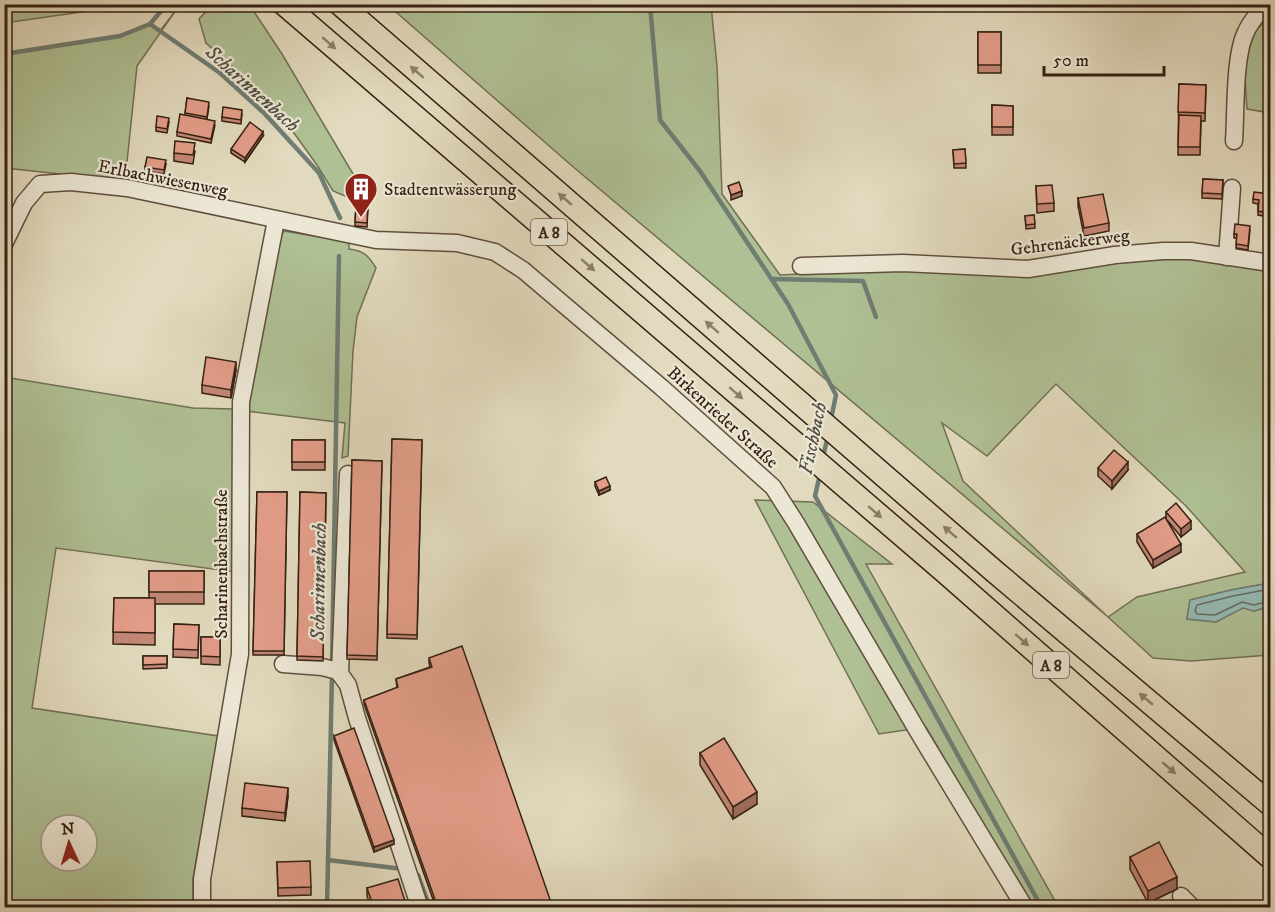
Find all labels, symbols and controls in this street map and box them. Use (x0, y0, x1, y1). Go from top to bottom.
one-way arrow (321, 36, 337, 49)
scale bar (1044, 39, 1164, 77)
water label: Scharinnenbach (199, 40, 304, 138)
text: 50 m (1053, 50, 1089, 72)
one-way arrow (409, 65, 425, 78)
street label: Erlbachwiesenweg (96, 156, 230, 202)
building icon: Stadtentwässerung (343, 171, 379, 218)
place label: Stadtentwässerung (384, 179, 517, 201)
one-way arrow (558, 193, 573, 206)
road number: A 8 (531, 219, 567, 245)
street label: Gehrenäckerweg (1010, 225, 1131, 261)
one-way arrow (580, 259, 596, 272)
one-way arrow (705, 321, 720, 334)
street label: Birkenrieder Straße (662, 362, 782, 473)
one-way arrow (728, 386, 744, 399)
water label: Fischbach (794, 400, 833, 477)
street label: Scharinenbachstraße (211, 489, 233, 639)
one-way arrow (867, 505, 882, 518)
water label: Scharinnenbach (306, 523, 333, 642)
one-way arrow (942, 526, 957, 539)
one-way arrow (1015, 633, 1030, 646)
road number: A 8 (1033, 652, 1069, 678)
one-way arrow (1139, 693, 1154, 706)
one-way arrow (1161, 761, 1176, 774)
north arrow (39, 813, 99, 873)
text: N (61, 819, 75, 839)

